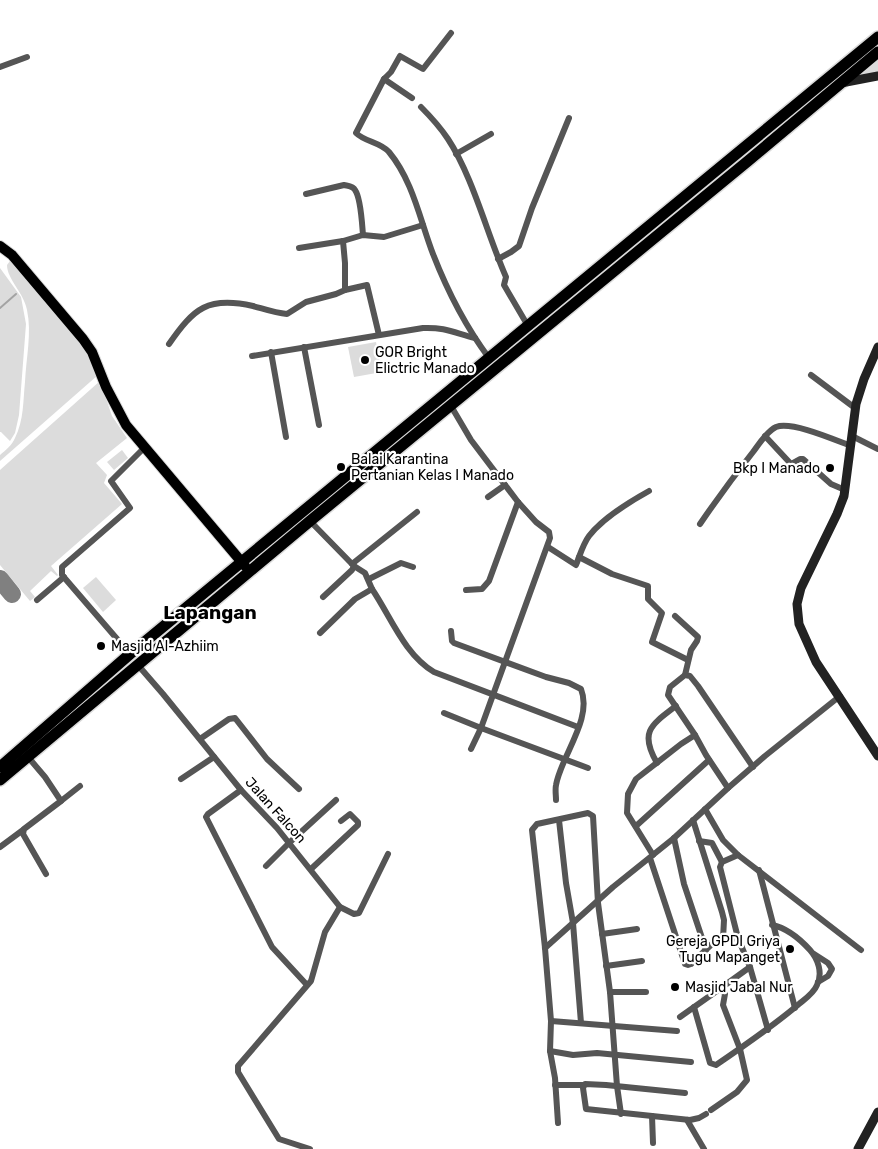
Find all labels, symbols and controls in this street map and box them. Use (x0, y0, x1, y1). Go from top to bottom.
place label: GOR Bright Elictric Manado (375, 344, 475, 377)
marker: GOR Bright Elictric Manado (359, 354, 371, 366)
place label: Balai Karantina Pertanian Kelas I Manado (351, 451, 514, 484)
place label: Bkp I Manado (733, 460, 820, 477)
marker: Balai Karantina Pertanian Kelas I Manado (335, 461, 347, 473)
marker: Bkp I Manado (824, 462, 836, 474)
district label: Lapangan (163, 601, 257, 624)
place label: Masjid Al-Azhiim (111, 638, 219, 655)
marker: Masjid Al-Azhiim (95, 640, 107, 652)
street label: Jalan Falcon (242, 774, 310, 847)
place label: Gereja GPDI Griya Tugu Mapanget (666, 933, 781, 966)
marker: Gereja GPDI Griya Tugu Mapanget (784, 943, 796, 955)
place label: Masjid Jabal Nur (685, 979, 793, 996)
marker: Masjid Jabal Nur (669, 981, 681, 993)

